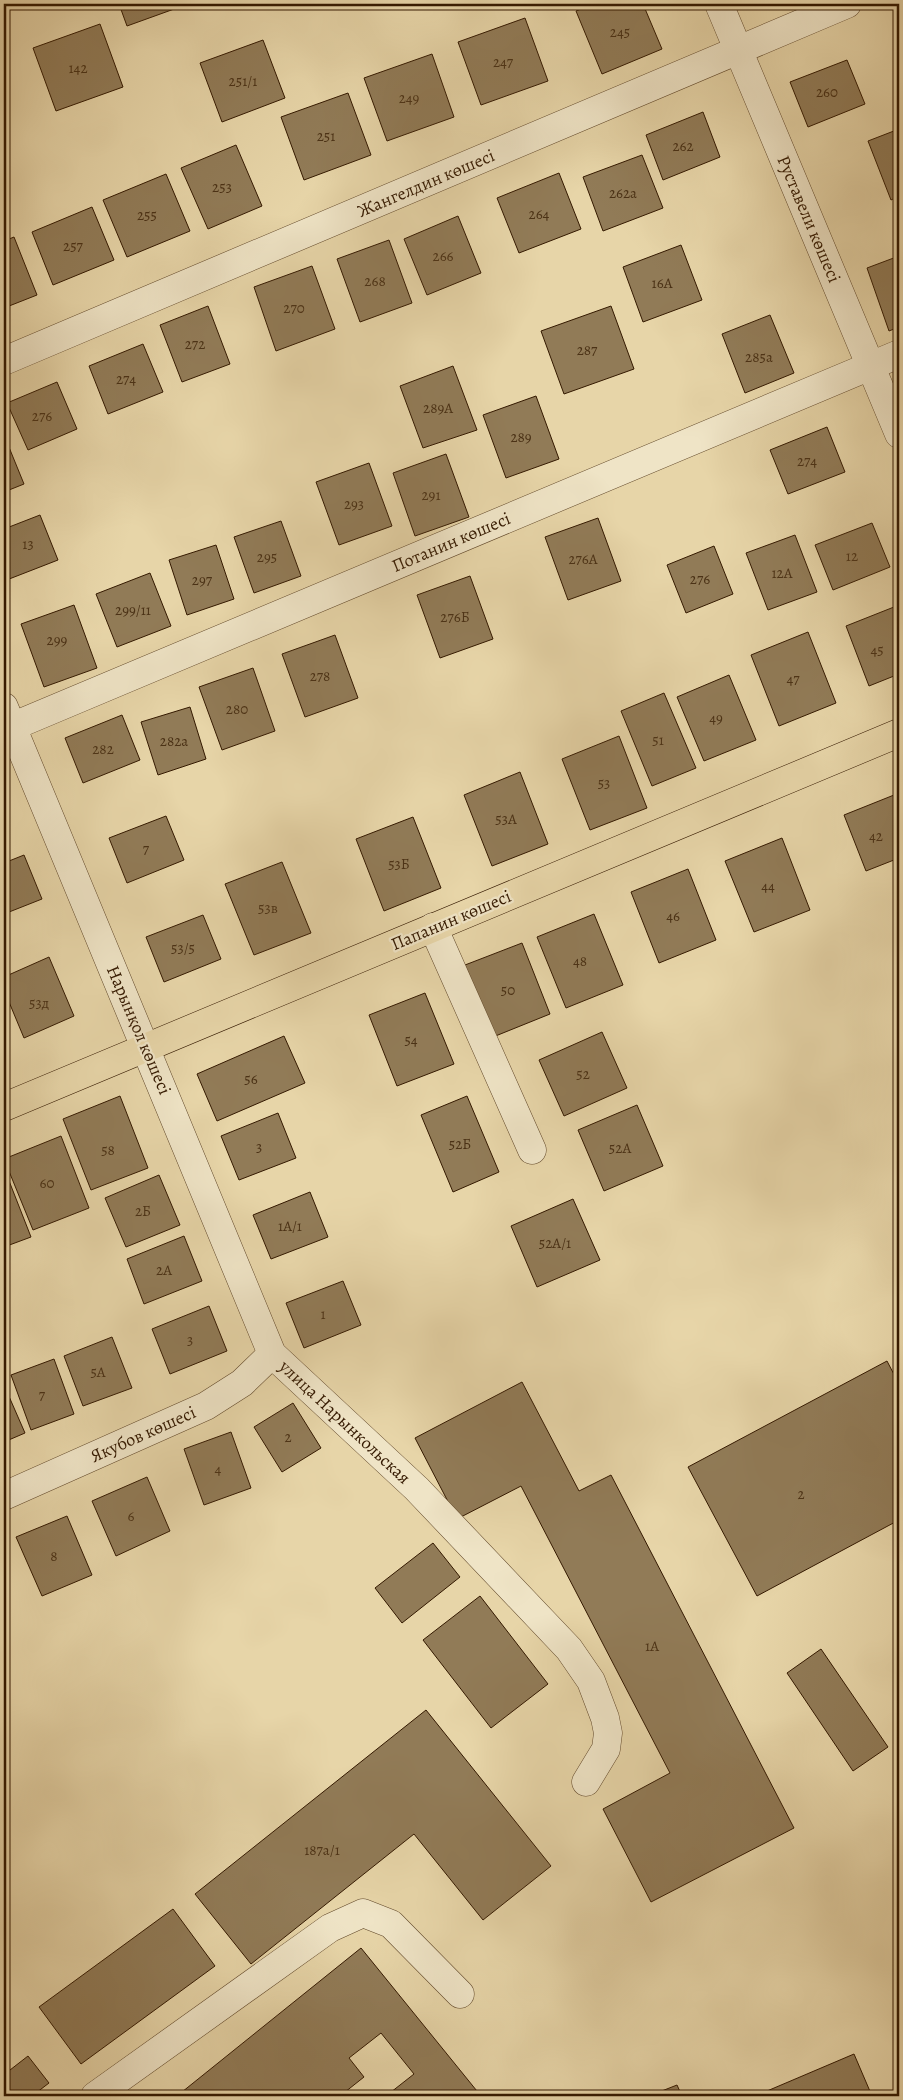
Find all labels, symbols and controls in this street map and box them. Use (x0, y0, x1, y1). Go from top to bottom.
house number: 245 (610, 22, 630, 42)
house number: 247 (493, 52, 514, 72)
house number: 142 (68, 58, 88, 78)
house number: 251/1 (229, 71, 257, 91)
house number: 260 (816, 82, 838, 102)
house number: 249 (399, 88, 420, 108)
house number: 251 (317, 126, 335, 146)
house number: 262 (672, 136, 694, 156)
street label: Жангелдин көшесі (354, 143, 498, 223)
street label: Руставели көшесі (771, 152, 847, 286)
house number: 253 (212, 177, 232, 197)
house number: 262а (609, 183, 637, 203)
house number: 264 (529, 204, 550, 224)
house number: 255 (137, 205, 157, 225)
house number: 257 (63, 236, 84, 256)
house number: 266 (433, 246, 454, 266)
house number: 268 (364, 271, 386, 291)
house number: 16А (652, 273, 673, 293)
house number: 270 (283, 298, 305, 318)
house number: 272 (185, 334, 205, 354)
house number: 287 (577, 340, 598, 360)
house number: 285а (745, 347, 773, 367)
house number: 274 (116, 369, 136, 389)
house number: 289А (423, 398, 453, 418)
house number: 276 (32, 406, 52, 426)
house number: 289 (510, 427, 532, 447)
house number: 274 (797, 451, 817, 471)
house number: 291 (421, 485, 441, 505)
house number: 293 (344, 494, 364, 514)
street label: Потанин көшесі (388, 506, 514, 578)
house number: 13 (22, 534, 34, 554)
house number: 12 (846, 546, 858, 566)
house number: 295 (257, 547, 277, 567)
house number: 276А (568, 549, 598, 569)
house number: 12А (771, 563, 793, 583)
house number: 276 (690, 569, 710, 589)
house number: 297 (192, 570, 213, 590)
house number: 299/11 (115, 600, 151, 620)
house number: 276Б (440, 607, 470, 627)
house number: 299 (47, 630, 68, 650)
house number: 45 (870, 640, 884, 660)
house number: 278 (310, 666, 330, 686)
house number: 47 (786, 669, 800, 689)
house number: 280 (226, 699, 248, 719)
house number: 49 (709, 708, 723, 728)
house number: 51 (652, 730, 664, 750)
house number: 282а (160, 731, 188, 751)
house number: 282 (92, 739, 114, 759)
house number: 53 (598, 773, 610, 793)
house number: 53А (495, 809, 517, 829)
house number: 42 (869, 826, 883, 846)
house number: 7 (143, 839, 150, 859)
house number: 53Б (388, 854, 410, 874)
house number: 44 (761, 876, 775, 896)
street label: Папанин көшесі (387, 884, 515, 956)
house number: 53в (258, 898, 278, 918)
house number: 46 (666, 906, 680, 926)
house number: 53/5 (171, 938, 195, 958)
house number: 48 (573, 951, 587, 971)
street label: Нарынқол көшесі (101, 962, 177, 1098)
house number: 50 (501, 980, 515, 1000)
house number: 53д (29, 993, 49, 1013)
house number: 54 (404, 1030, 418, 1050)
house number: 52 (576, 1064, 590, 1084)
house number: 56 (244, 1069, 258, 1089)
house number: 52Б (449, 1134, 471, 1154)
house number: 3 (256, 1137, 262, 1157)
house number: 52А (609, 1138, 631, 1158)
house number: 58 (101, 1140, 115, 1160)
house number: 60 (40, 1173, 54, 1193)
house number: 2Б (135, 1201, 151, 1221)
house number: 1А/1 (278, 1216, 302, 1236)
house number: 52А/1 (539, 1233, 571, 1253)
house number: 2А (156, 1260, 172, 1280)
house number: 1 (320, 1304, 326, 1324)
house number: 3 (187, 1330, 193, 1350)
street label: улица Нарынкольская (273, 1354, 416, 1489)
house number: 5А (90, 1362, 106, 1382)
house number: 7 (39, 1385, 46, 1405)
street label: Якубов көшесі (87, 1400, 199, 1468)
house number: 2 (284, 1427, 292, 1447)
house number: 4 (215, 1459, 222, 1479)
house number: 2 (797, 1484, 805, 1504)
house number: 6 (128, 1506, 135, 1526)
house number: 8 (50, 1546, 58, 1566)
house number: 1А (645, 1636, 659, 1656)
house number: 187а/1 (304, 1840, 340, 1860)

